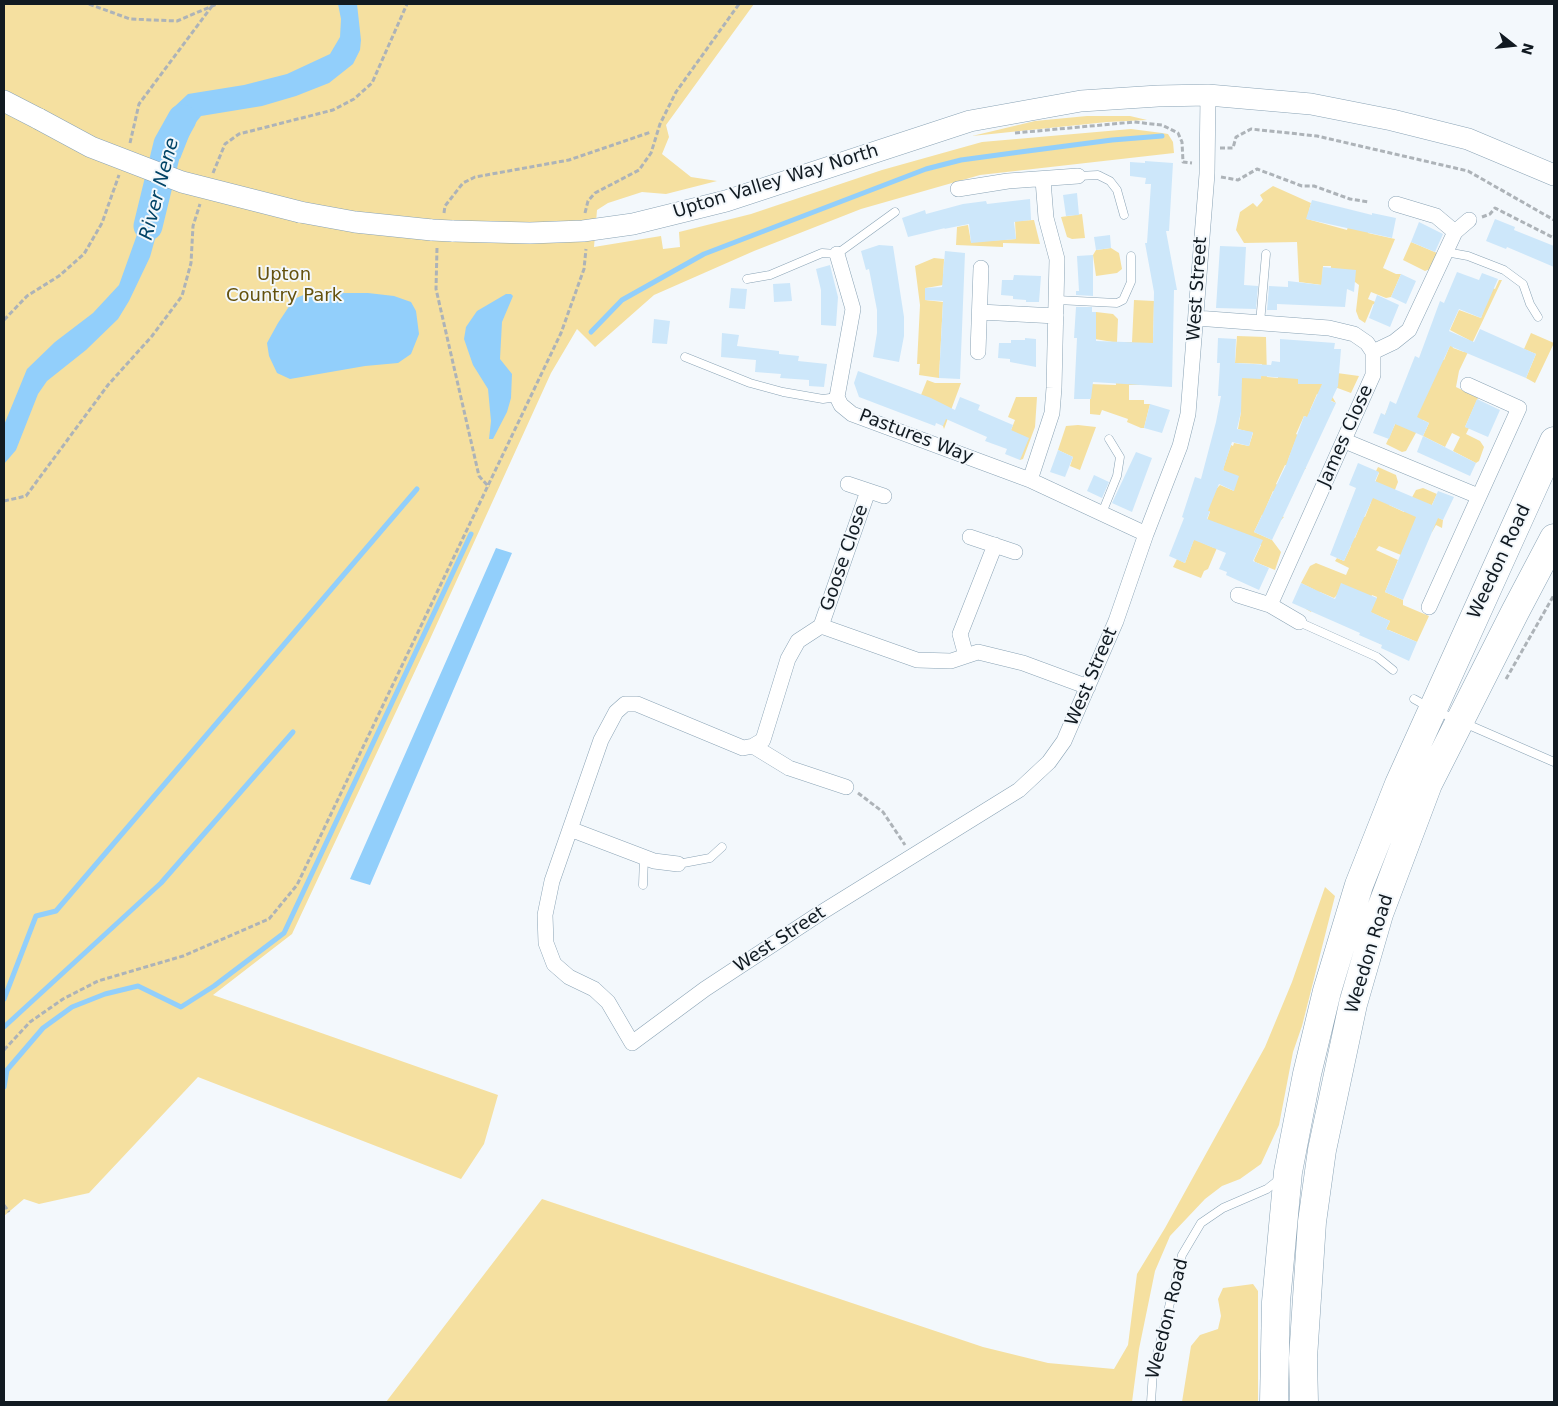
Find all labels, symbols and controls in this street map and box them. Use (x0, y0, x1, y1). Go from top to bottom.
north arrow (1488, 20, 1538, 70)
text: N (1518, 41, 1537, 57)
water label: River Nene (135, 135, 185, 243)
street label: Upton Valley Way North (671, 140, 881, 224)
street label: West Street (1184, 236, 1212, 342)
park label: Upton Country Park (226, 264, 342, 306)
street label: James Close (1314, 382, 1378, 490)
street label: Pastures Way (856, 405, 976, 469)
street label: Weedon Road (1464, 501, 1536, 623)
street label: Goose Close (817, 502, 873, 614)
street label: West Street (1062, 625, 1122, 729)
street label: Weedon Road (1342, 892, 1398, 1016)
street label: West Street (730, 902, 830, 978)
street label: Weedon Road (1143, 1256, 1193, 1382)

